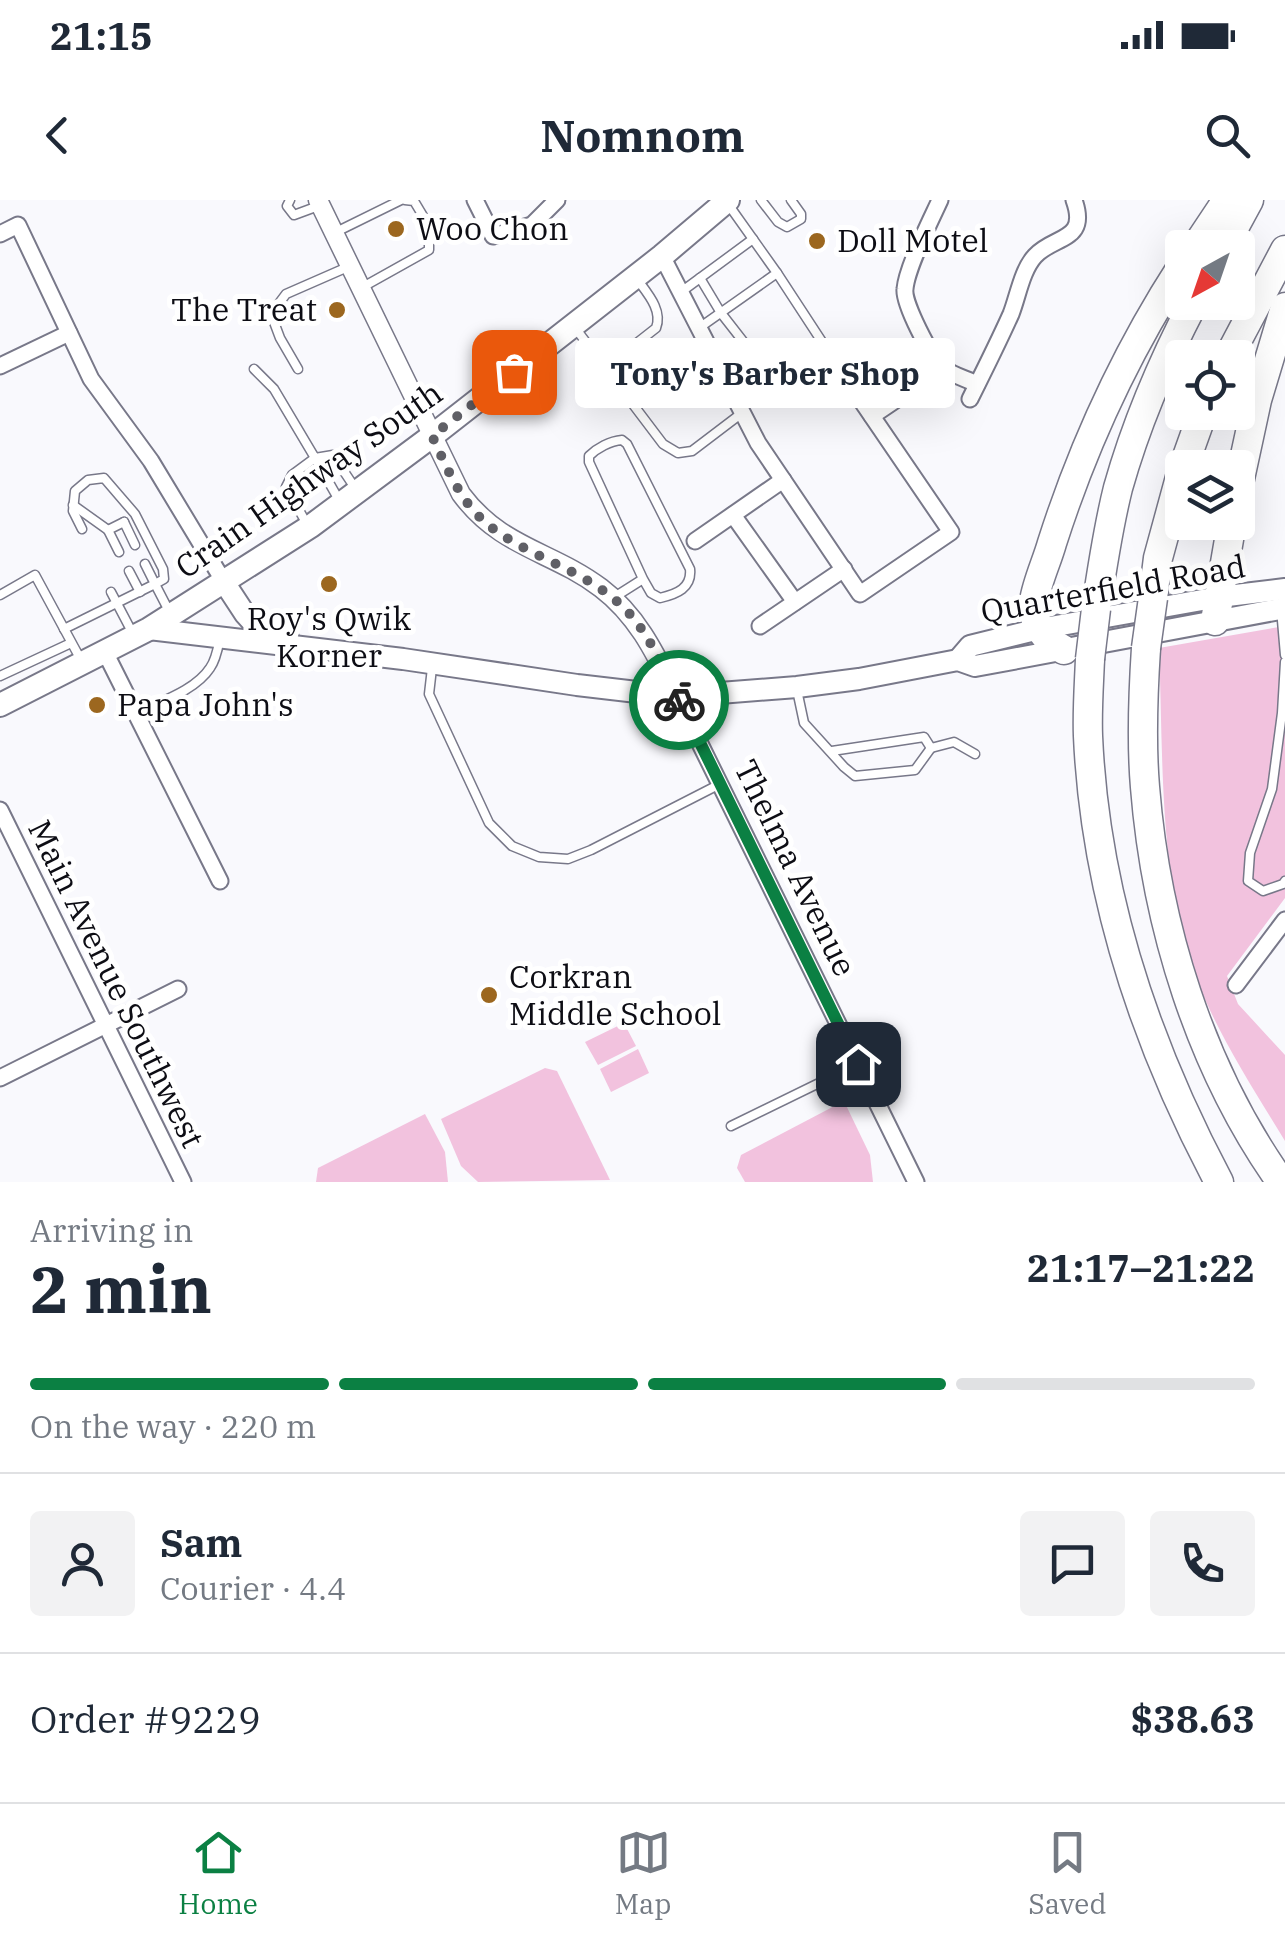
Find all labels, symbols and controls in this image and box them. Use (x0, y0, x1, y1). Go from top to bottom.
text: 21:15 (50, 11, 153, 60)
text: Nomnom (540, 106, 745, 164)
icon: back (30, 108, 85, 163)
icon: search (1200, 108, 1255, 163)
place label: Woo Chon (416, 207, 569, 249)
marker: Woo Chon (385, 218, 407, 240)
place label: Doll Motel (837, 219, 988, 261)
marker: Doll Motel (806, 230, 828, 252)
north arrow (1165, 230, 1255, 320)
map controls (1165, 230, 1255, 540)
place label: The Treat (171, 288, 317, 330)
marker: The Treat (326, 299, 348, 321)
pin (472, 330, 557, 415)
callout: Tony's Barber Shop (574, 337, 954, 407)
button: locate (1165, 340, 1255, 430)
icon: bag (487, 345, 542, 400)
text: Tony's Barber Shop (610, 352, 920, 394)
street label: Crain Highway South (167, 371, 450, 587)
button: layers (1165, 450, 1255, 540)
street label: Quarterfield Road (977, 544, 1248, 632)
marker: Roy's Qwik Korner (318, 573, 340, 595)
place label: Roy's Qwik Korner (247, 597, 411, 676)
courier (629, 650, 729, 750)
icon: bike (652, 673, 707, 728)
place label: Papa John's (117, 683, 294, 725)
marker: Papa John's (86, 694, 108, 716)
street label: Thelma Avenue (725, 753, 866, 983)
street label: Main Avenue Southwest (19, 813, 215, 1154)
place label: Corkran Middle School (509, 955, 721, 1034)
marker: Corkran Middle School (478, 984, 500, 1006)
pin (816, 1022, 901, 1107)
icon: home (831, 1037, 886, 1092)
text: Arriving in (30, 1209, 193, 1251)
text: 21:17–21:22 (1027, 1243, 1255, 1292)
text: 2 min (30, 1246, 212, 1331)
text: On the way · 220 m (30, 1405, 316, 1447)
button: person (30, 1511, 135, 1616)
button: chat (1020, 1511, 1125, 1616)
button: phone (1150, 1511, 1255, 1616)
text: Sam (160, 1518, 243, 1567)
text: Courier · 4.4 (160, 1567, 346, 1609)
text: Order #9229 (30, 1694, 261, 1743)
text: $38.63 (1130, 1694, 1255, 1743)
tab: Home (178, 1825, 258, 1922)
tab: Map (615, 1825, 672, 1922)
tab: Saved (1028, 1825, 1107, 1922)

